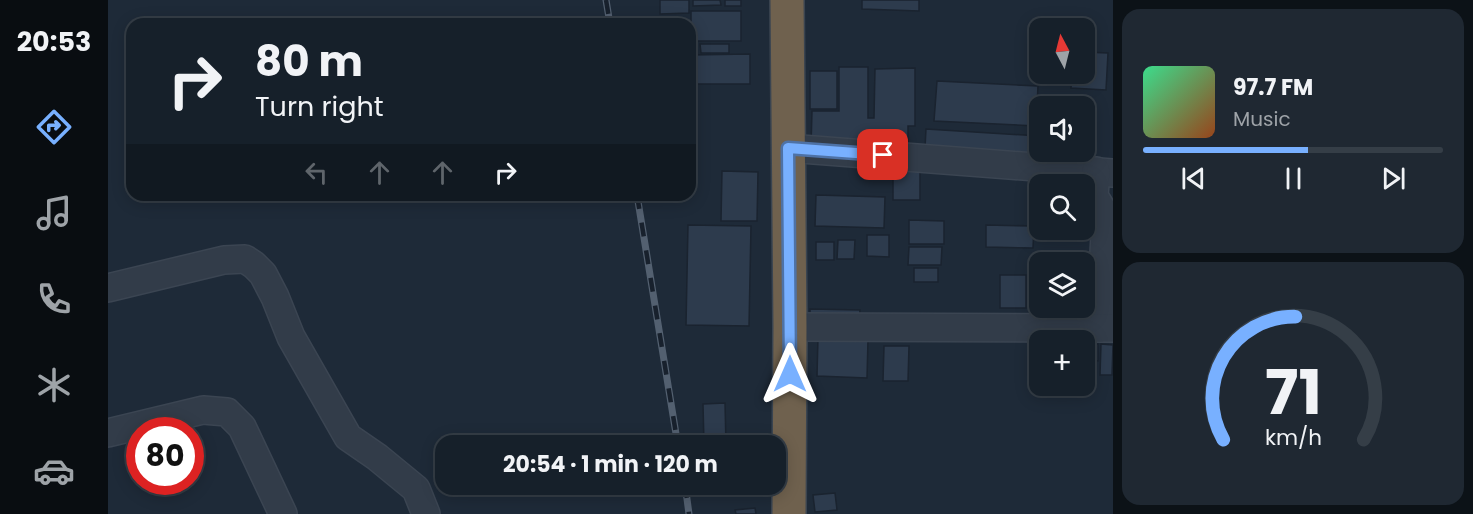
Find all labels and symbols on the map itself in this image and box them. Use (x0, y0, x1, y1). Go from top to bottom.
north arrow (1029, 18, 1095, 84)
pin (857, 129, 908, 180)
position arrow (758, 342, 822, 406)
speed limit sign: 80 (126, 417, 204, 495)

